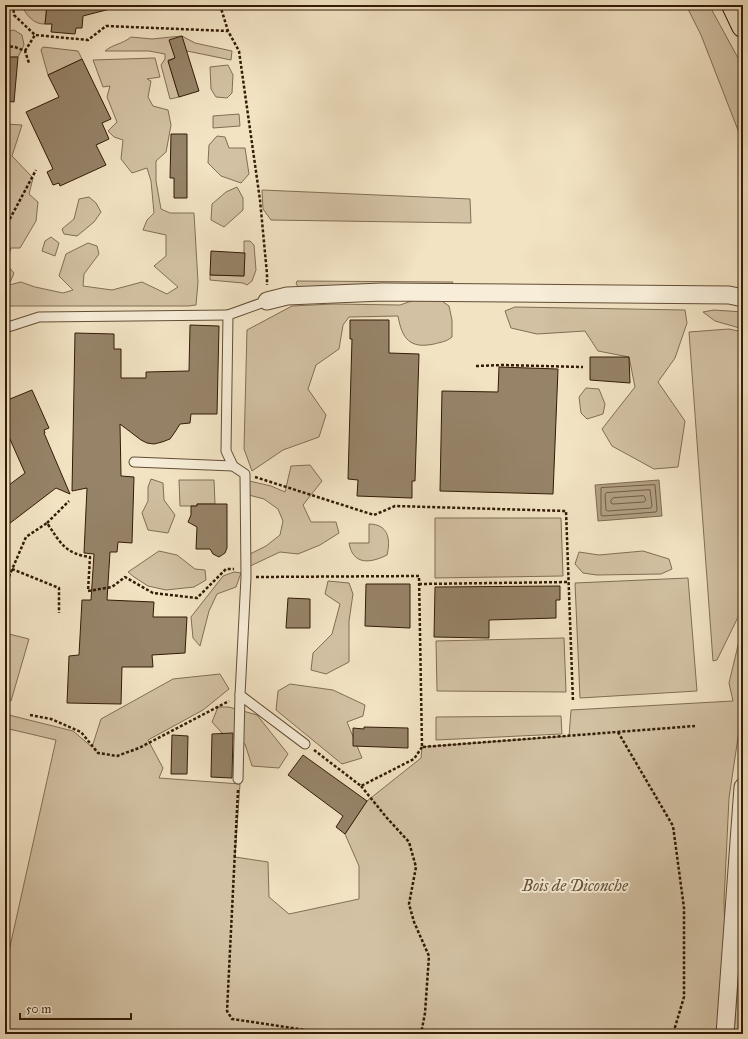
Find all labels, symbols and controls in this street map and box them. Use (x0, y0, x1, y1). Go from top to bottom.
park label: Bois de Diconche (521, 876, 629, 895)
scale bar (20, 995, 131, 1021)
text: 50 m (26, 1002, 51, 1016)

